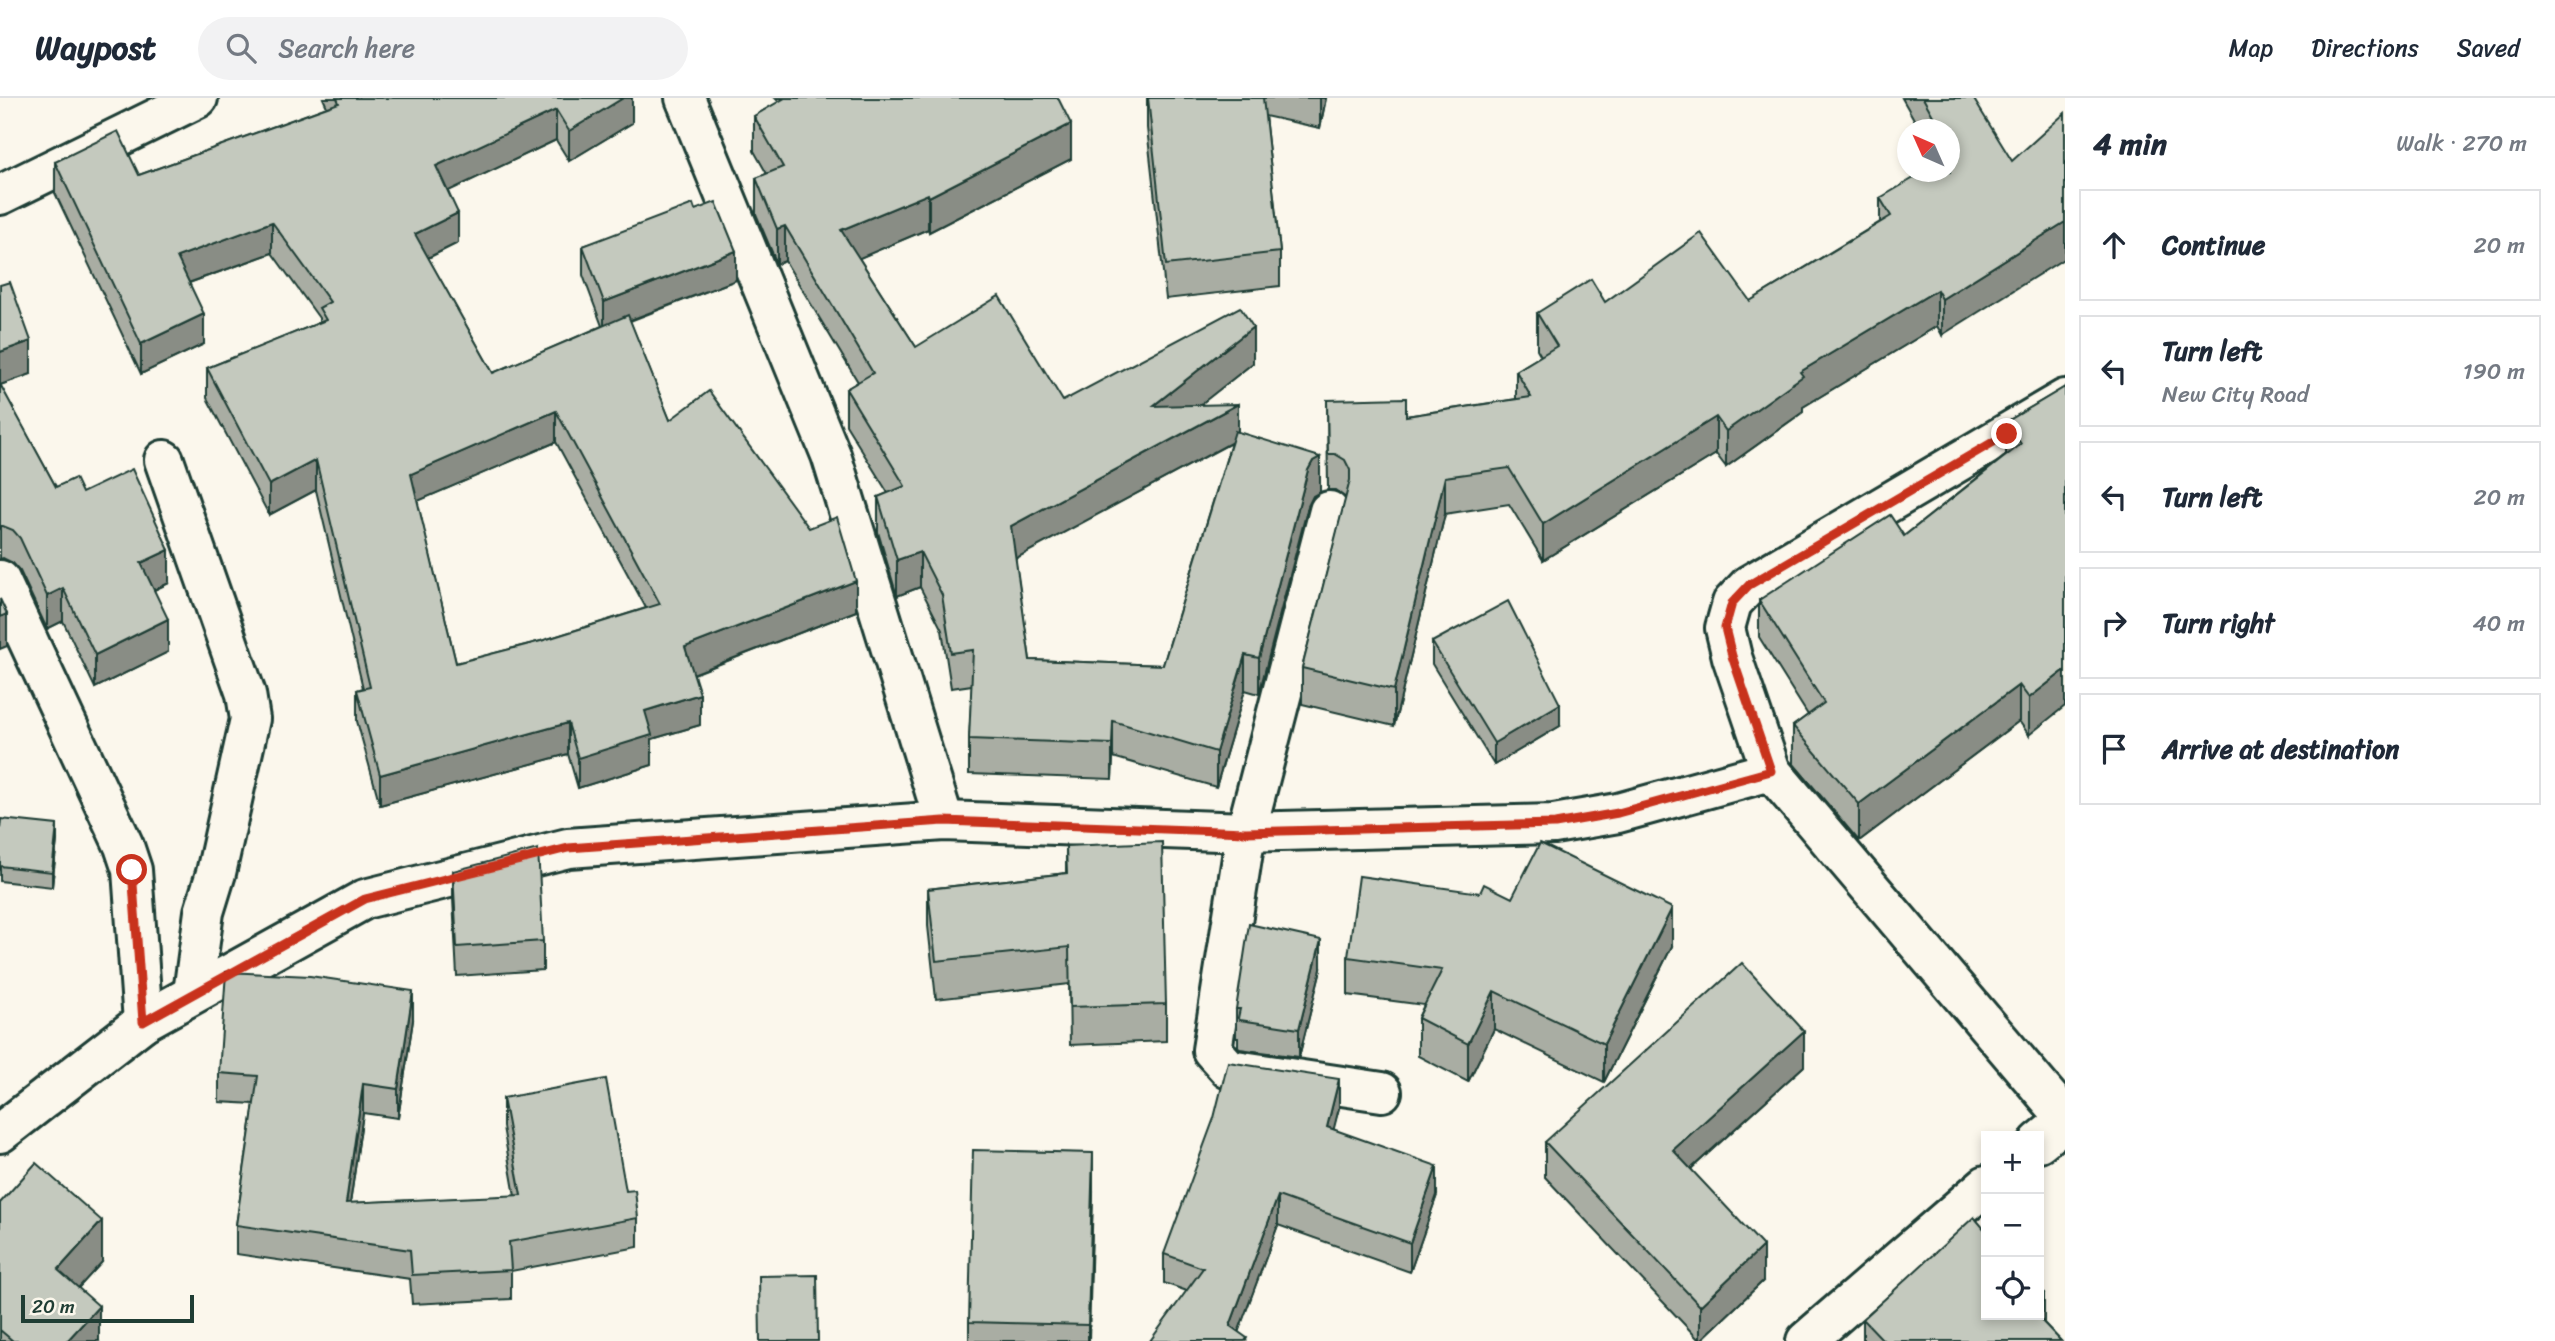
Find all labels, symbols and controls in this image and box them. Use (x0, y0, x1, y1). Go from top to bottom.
search box (198, 17, 688, 80)
text: Waypost (35, 19, 156, 77)
text: Search here (278, 25, 415, 71)
text: Map (2229, 27, 2273, 69)
text: Directions (2311, 27, 2419, 69)
text: Saved (2457, 27, 2520, 69)
icon: search (222, 29, 260, 67)
text: 4 min (2093, 117, 2167, 171)
north arrow (1897, 119, 1960, 182)
text: Walk · 270 m (2396, 123, 2527, 164)
text: Continue (2162, 222, 2265, 268)
text: 20 m (2474, 225, 2525, 266)
icon: ahead (2095, 226, 2133, 264)
text: Turn left (2162, 328, 2262, 374)
text: 190 m (2463, 351, 2525, 392)
icon: left (2095, 352, 2133, 390)
text: New City Road (2162, 374, 2309, 415)
route end (1991, 418, 2022, 449)
text: Turn left (2162, 474, 2262, 520)
text: 20 m (2474, 477, 2525, 518)
icon: left (2095, 478, 2133, 516)
text: Turn right (2162, 600, 2275, 646)
text: 40 m (2472, 603, 2525, 644)
icon: right (2095, 604, 2133, 642)
text: Arrive at destination (2162, 726, 2399, 772)
icon: arrive (2095, 730, 2133, 768)
route start (116, 854, 147, 885)
map controls (1981, 1131, 2044, 1320)
button: + (1981, 1131, 2044, 1194)
button: − (1981, 1194, 2044, 1257)
button: locate (1981, 1257, 2044, 1320)
text: 20 m (32, 1290, 75, 1323)
scale bar (21, 1292, 194, 1324)

